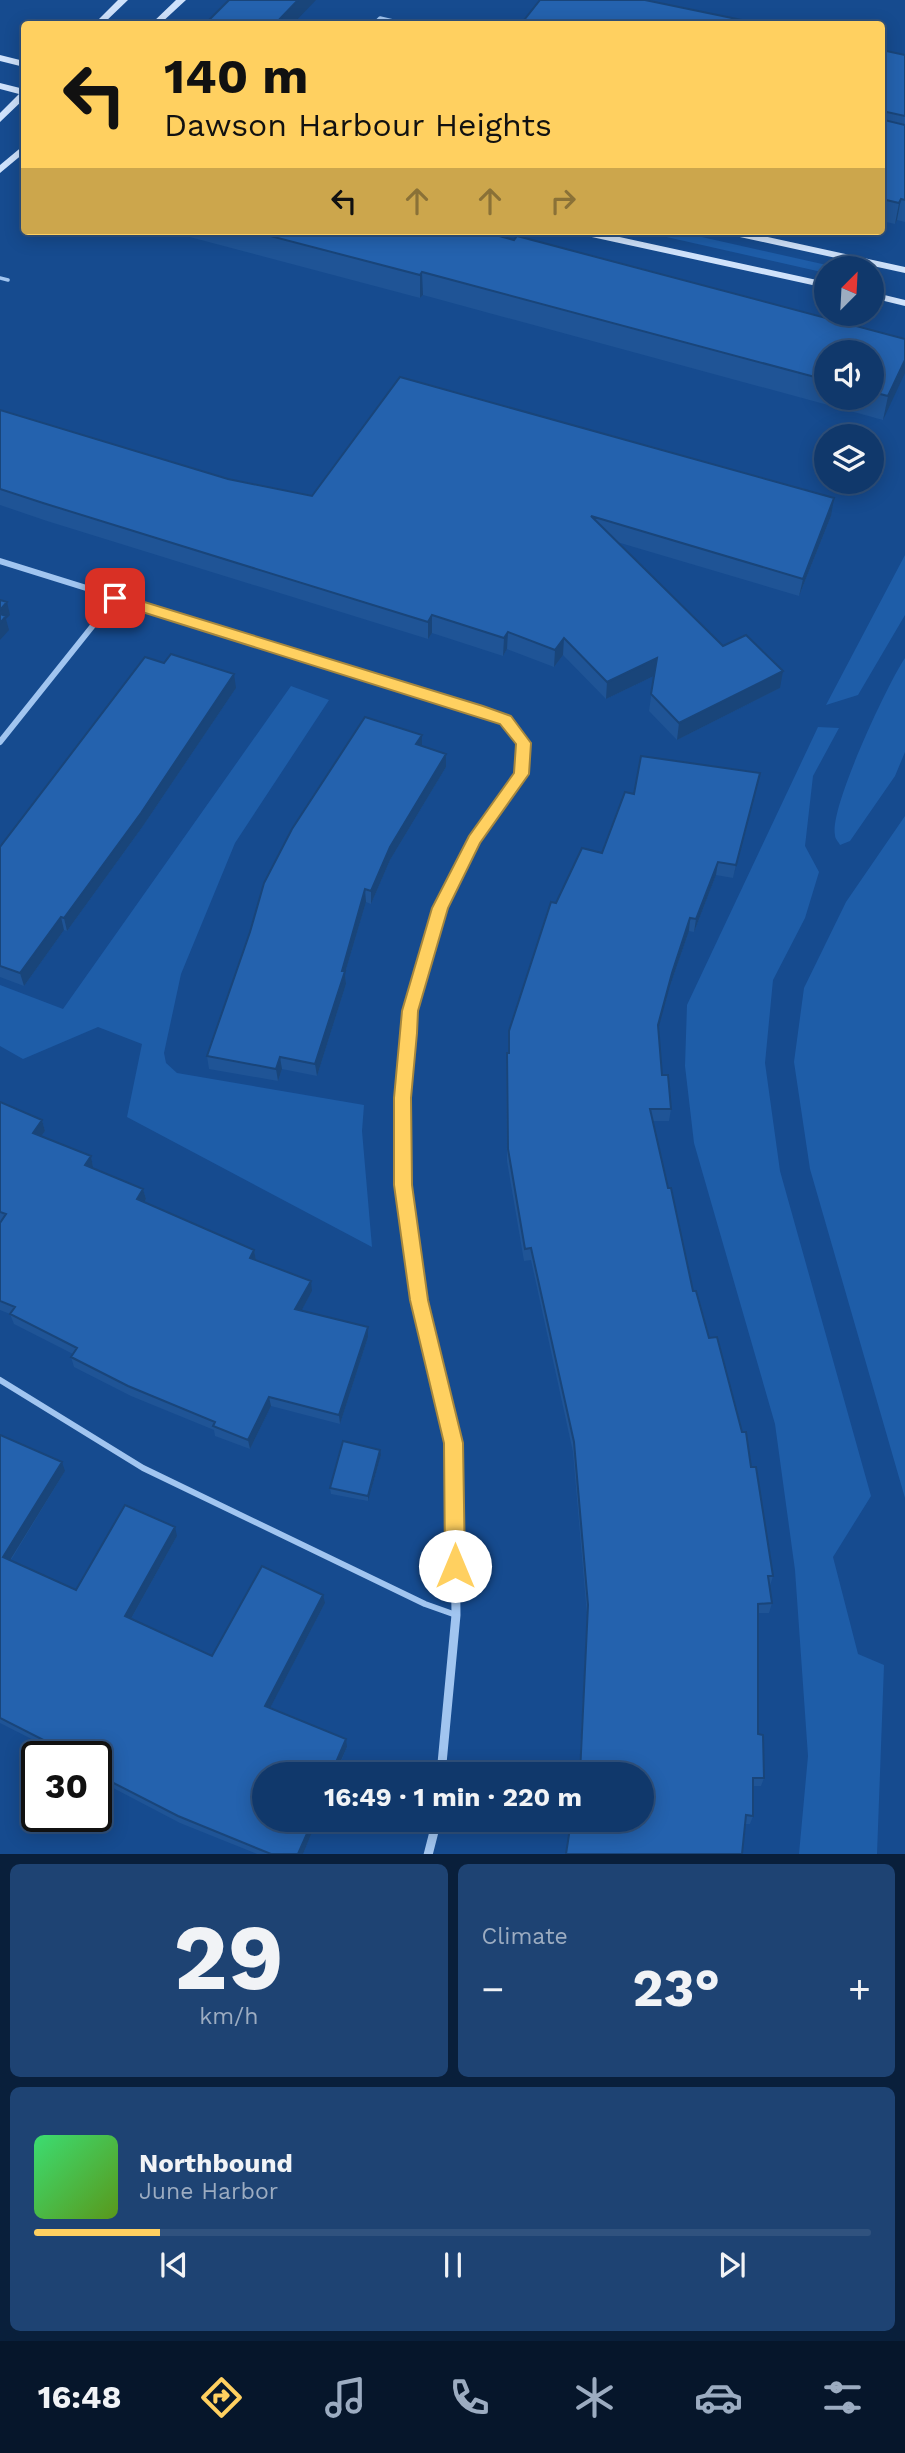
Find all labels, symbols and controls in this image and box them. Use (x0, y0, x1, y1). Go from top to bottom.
text: 140 m (164, 47, 308, 105)
icon: left (49, 49, 140, 140)
text: Dawson Harbour Heights (164, 106, 552, 144)
icon: left (325, 182, 363, 220)
icon: ahead (398, 182, 436, 220)
icon: ahead (471, 182, 509, 220)
icon: right (544, 182, 582, 220)
north arrow (814, 256, 884, 326)
map controls (814, 256, 884, 494)
button: sound (814, 340, 884, 410)
button: layers (814, 424, 884, 494)
pin (85, 568, 145, 628)
icon: arrive (96, 579, 134, 617)
position arrow (418, 1529, 492, 1603)
speed limit sign: 30 (21, 1741, 112, 1832)
text: 16:49 · 1 min · 220 m (324, 1782, 582, 1812)
text: 29 (174, 1904, 284, 2011)
text: Climate (482, 1923, 568, 1950)
text: 23° (632, 1958, 720, 2019)
text: − (482, 1967, 504, 2011)
text: + (848, 1967, 871, 2011)
text: km/h (199, 2003, 258, 2030)
text: Northbound (139, 2148, 293, 2178)
text: June Harbor (139, 2178, 278, 2205)
icon: previous (155, 2246, 193, 2284)
icon: pause (434, 2246, 472, 2284)
icon: next (713, 2246, 751, 2284)
icon: directions (197, 2373, 246, 2422)
icon: music (321, 2373, 370, 2422)
icon: phone (445, 2373, 494, 2422)
icon: climate (570, 2373, 619, 2422)
icon: car (694, 2373, 743, 2422)
icon: filters (818, 2373, 867, 2422)
text: 16:48 (38, 2378, 122, 2416)

